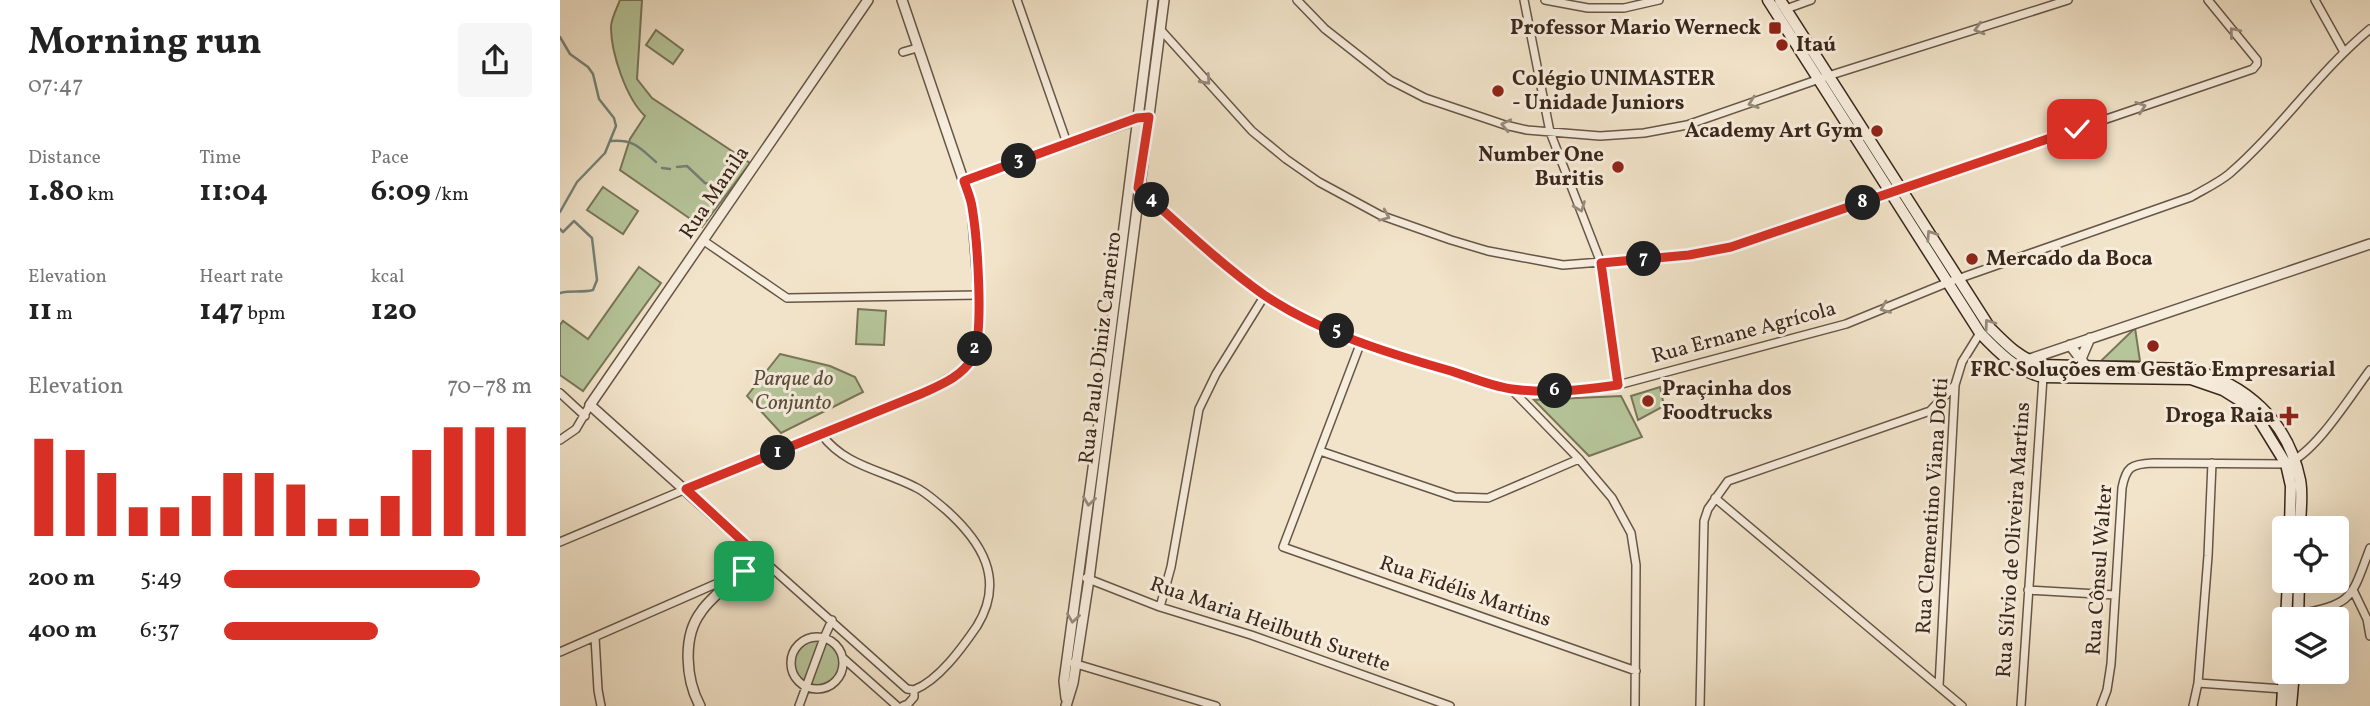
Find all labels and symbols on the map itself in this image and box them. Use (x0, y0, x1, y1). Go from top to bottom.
place label: Professor Mario Werneck (1510, 14, 1761, 43)
marker: Professor Mario Werneck (1767, 20, 1783, 36)
one-way arrow (1974, 20, 1986, 35)
one-way arrow (2230, 27, 2242, 40)
place label: Itaú (1796, 31, 1836, 60)
marker: Itaú (1774, 37, 1790, 53)
place label: Colégio UNIMASTER - Unidade Juniors (1512, 65, 1715, 118)
one-way arrow (1197, 72, 1210, 85)
marker: Colégio UNIMASTER - Unidade Juniors (1490, 83, 1506, 99)
one-way arrow (1747, 95, 1759, 109)
pin (2047, 99, 2107, 159)
one-way arrow (2134, 101, 2146, 115)
place label: Academy Art Gym (1685, 117, 1863, 146)
one-way arrow (1500, 119, 1512, 133)
marker: Academy Art Gym (1869, 123, 1885, 139)
street label: Rua Manila (673, 141, 757, 245)
place label: Number One Buritis (1478, 141, 1604, 194)
pin: 3 (1002, 144, 1036, 178)
marker: Number One Buritis (1610, 159, 1626, 175)
pin: 4 (1134, 182, 1170, 218)
pin: 8 (1846, 186, 1880, 220)
one-way arrow (1571, 201, 1585, 213)
one-way arrow (1378, 208, 1390, 222)
one-way arrow (1926, 229, 1939, 242)
street label: Rua Paulo Diniz Carneiro (1072, 230, 1130, 466)
pin: 7 (1626, 242, 1662, 276)
place label: Mercado da Boca (1986, 245, 2153, 274)
marker: Mercado da Boca (1964, 251, 1980, 267)
street label: Rua Ernane Agrícola (1649, 294, 1839, 372)
one-way arrow (1880, 300, 1892, 314)
pin: 5 (1320, 314, 1354, 348)
one-way arrow (1985, 320, 1997, 332)
pin: 2 (958, 332, 992, 366)
marker: FRC Soluções em Gestão Empresarial (2145, 338, 2161, 354)
place label: FRC Soluções em Gestão Empresarial (1970, 356, 2336, 385)
park label: Parque do Conjunto (753, 365, 834, 418)
pin: 6 (1538, 374, 1572, 408)
place label: Praçinha dos Foodtrucks (1662, 375, 1792, 428)
street label: Rua Clementino Viana Dotti (1910, 377, 1956, 635)
marker: Praçinha dos Foodtrucks (1640, 393, 1656, 409)
street label: Rua Sílvio de Oliveira Martins (1990, 401, 2038, 679)
place label: Droga Raia (2165, 402, 2275, 431)
marker: Droga Raia (2281, 408, 2297, 424)
pin: 1 (760, 435, 795, 470)
street label: Rua Cônsul Walter (2080, 483, 2120, 656)
one-way arrow (1081, 496, 1096, 507)
pin (714, 541, 774, 601)
street label: Rua Fidélis Martins (1375, 549, 1555, 635)
street label: Rua Maria Heilbuth Surette (1146, 570, 1394, 680)
one-way arrow (1066, 612, 1081, 624)

